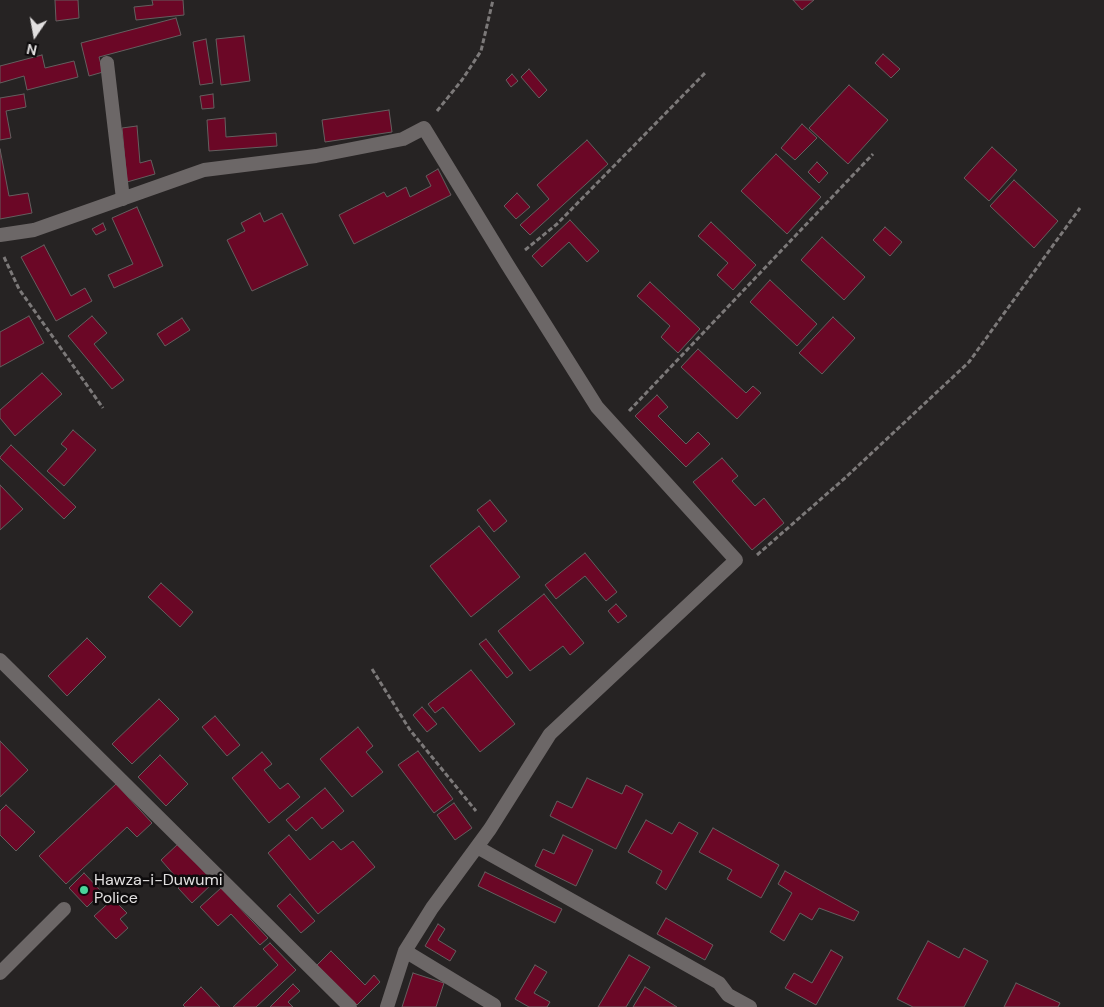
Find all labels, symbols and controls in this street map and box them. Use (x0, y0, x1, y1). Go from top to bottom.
north arrow (10, 10, 60, 60)
text: N (25, 40, 39, 60)
place label: Hawza-i-Duwumi Police (94, 871, 222, 909)
marker: Hawza-i-Duwumi Police (78, 884, 90, 896)

